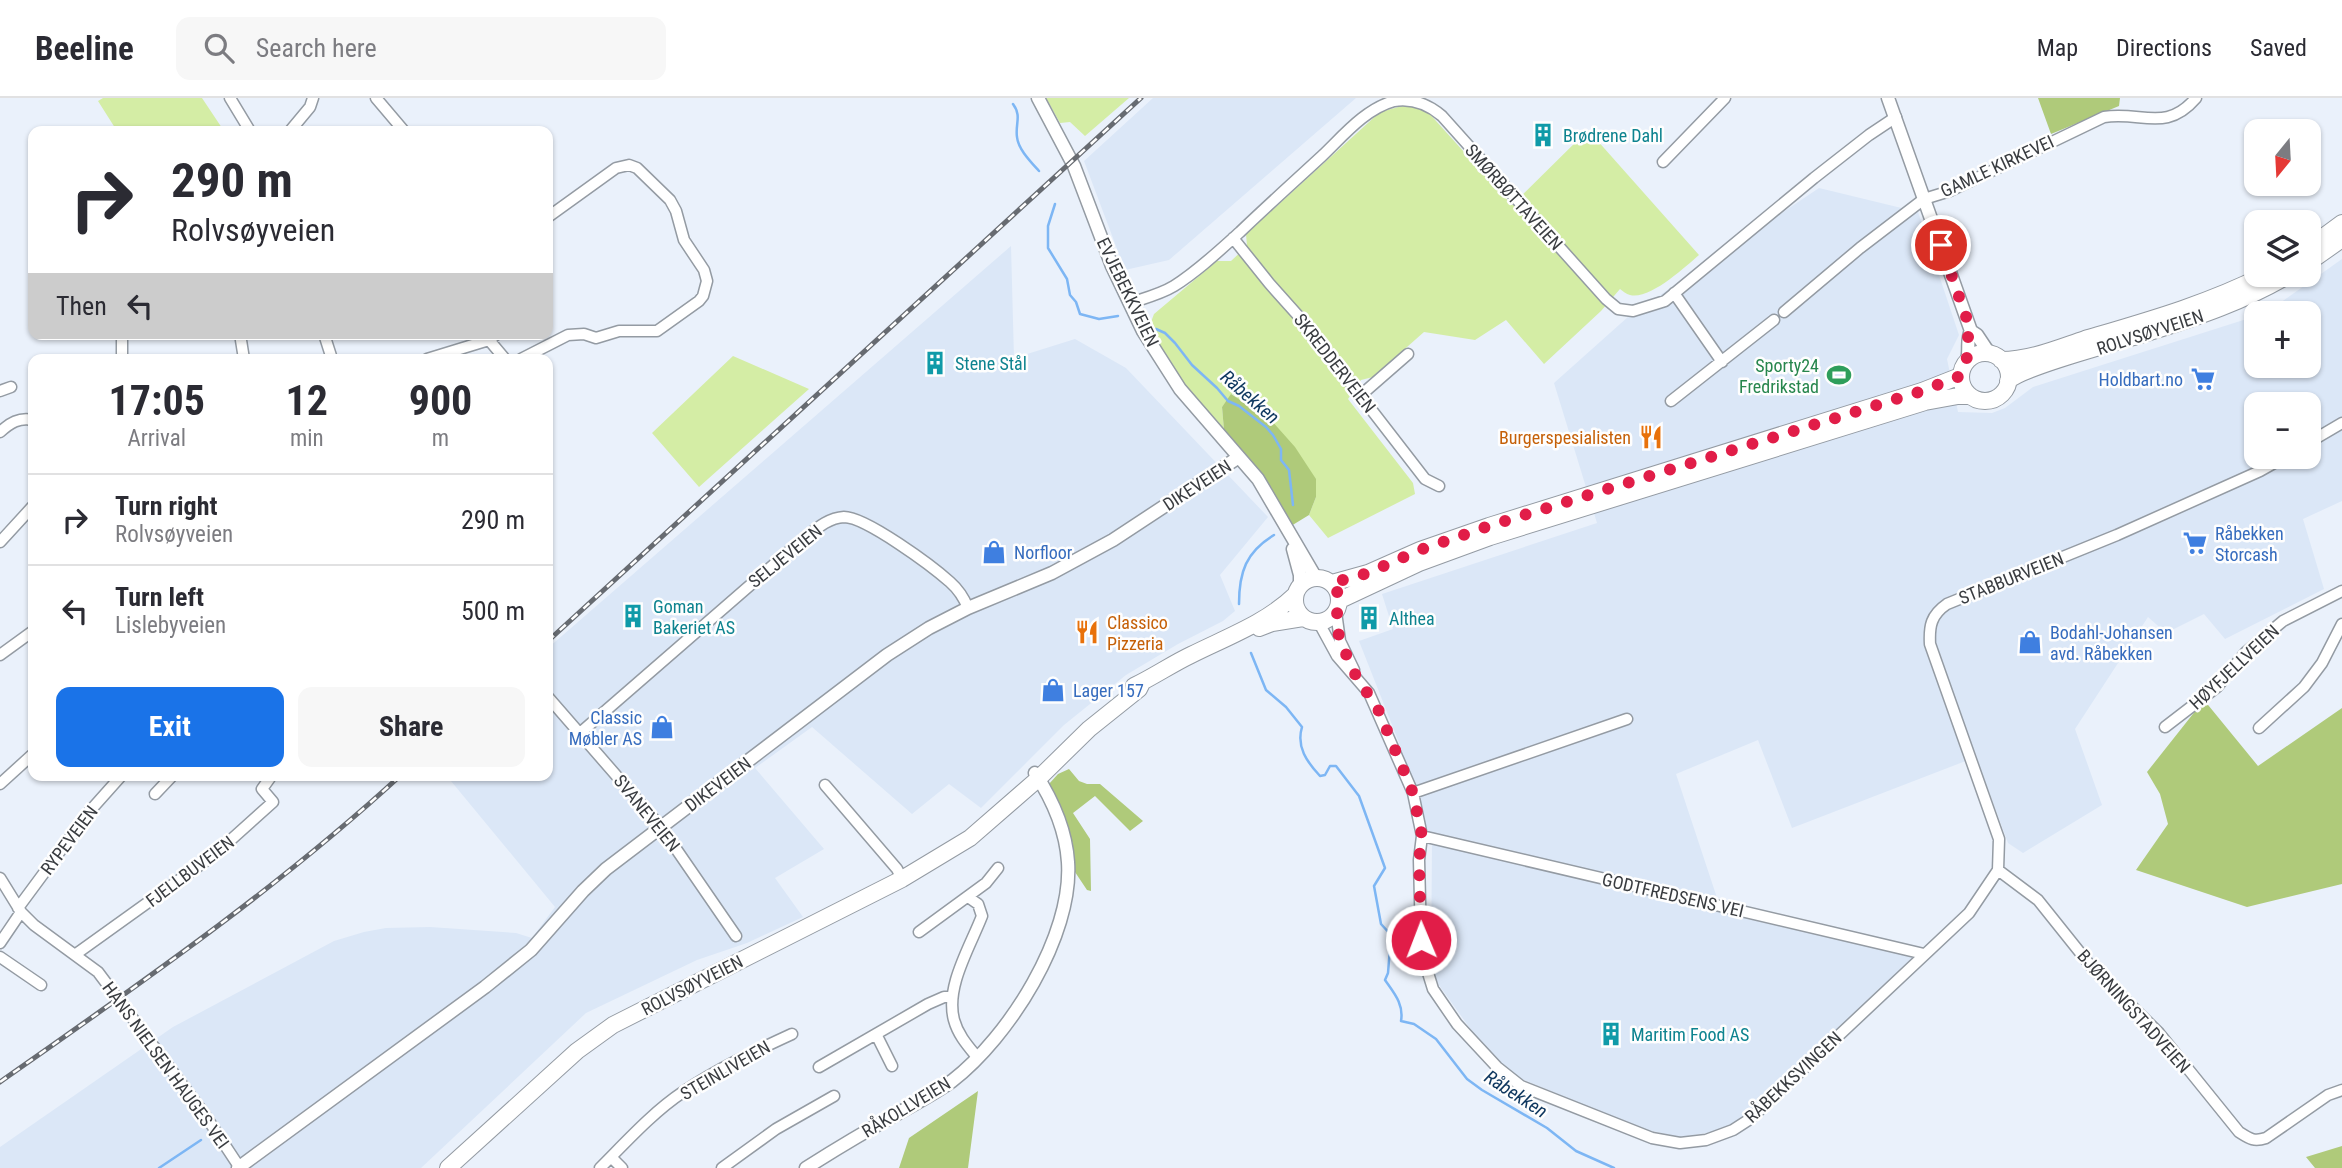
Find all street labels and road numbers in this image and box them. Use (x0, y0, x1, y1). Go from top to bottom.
street label: GAMLE KIRKEVEI (1937, 131, 2057, 201)
street label: SMØRBØTTAVEIEN (1461, 140, 1567, 254)
street label: EVJEBEKKVEIEN (1093, 234, 1163, 350)
street label: ROLVSØYVEIEN (2094, 305, 2206, 359)
street label: SKREDDERVEIEN (1290, 309, 1380, 417)
street label: DIKEVEIEN (1159, 455, 1235, 515)
street label: SELJEVEIEN (744, 520, 826, 592)
street label: STABBURVEIEN (1956, 547, 2066, 609)
street label: HØYFJELLVEIEN (2185, 620, 2283, 714)
street label: DIKEVEIEN (681, 752, 755, 816)
street label: SVANEVEIEN (610, 770, 684, 856)
street label: RYPEVEIEN (36, 801, 102, 879)
street label: FJELLBUVEIEN (142, 831, 238, 911)
street label: GODTFREDSENS VEI (1600, 868, 1746, 922)
street label: BJØRNINGSTADVEIEN (2073, 945, 2195, 1077)
street label: ROLVSØYVEIEN (638, 950, 746, 1020)
street label: HANS NIELSEN HAUGES VEI (98, 977, 234, 1153)
street label: RÅBEKKSVINGEN (1740, 1026, 1846, 1127)
street label: STEINLIVEIEN (676, 1036, 774, 1104)
street label: RÅKOLLVEIEN (857, 1072, 954, 1142)

